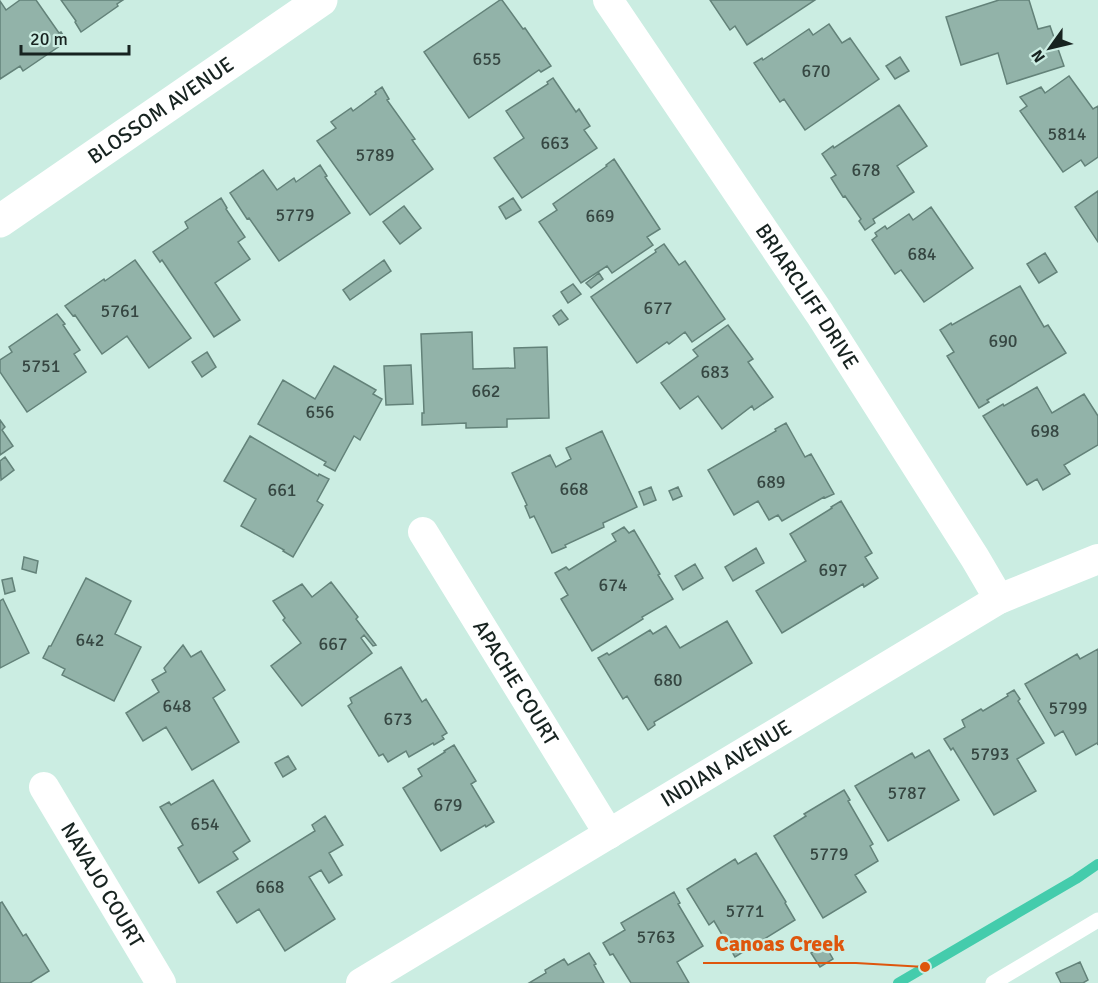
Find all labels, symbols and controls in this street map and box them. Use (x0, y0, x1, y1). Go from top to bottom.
scale bar (21, 18, 129, 56)
north arrow (1020, 18, 1080, 78)
text: 20 m (30, 28, 68, 50)
text: N (1027, 46, 1050, 66)
house number: 655 (472, 48, 502, 70)
street label: BLOSSOM AVENUE (83, 51, 239, 170)
house number: 670 (801, 60, 831, 82)
house number: 5814 (1048, 123, 1087, 145)
house number: 663 (540, 132, 570, 154)
house number: 5789 (356, 144, 394, 166)
house number: 678 (851, 159, 881, 181)
house number: 5779 (276, 204, 314, 226)
house number: 669 (585, 205, 615, 227)
street label: BRIARCLIFF DRIVE (750, 218, 865, 374)
house number: 684 (907, 243, 937, 265)
house number: 677 (643, 297, 673, 319)
house number: 5761 (101, 300, 139, 322)
house number: 690 (988, 330, 1018, 352)
house number: 5751 (22, 355, 60, 377)
house number: 683 (700, 361, 730, 383)
house number: 662 (471, 380, 501, 402)
house number: 656 (305, 401, 335, 423)
house number: 698 (1030, 420, 1060, 442)
house number: 689 (756, 471, 786, 493)
house number: 668 (559, 478, 589, 500)
house number: 661 (267, 479, 297, 501)
house number: 697 (818, 559, 848, 581)
house number: 674 (598, 574, 628, 596)
street label: APACHE COURT (467, 615, 565, 751)
house number: 642 (75, 629, 105, 651)
house number: 667 (318, 633, 348, 655)
house number: 680 (653, 669, 683, 691)
house number: 648 (162, 695, 192, 717)
house number: 5799 (1049, 697, 1087, 719)
house number: 673 (383, 708, 413, 730)
street label: INDIAN AVENUE (656, 714, 796, 813)
house number: 5793 (971, 743, 1009, 765)
house number: 5787 (888, 782, 926, 804)
house number: 679 (433, 794, 463, 816)
house number: 654 (190, 813, 220, 835)
street label: NAVAJO COURT (55, 818, 150, 953)
house number: 5779 (810, 843, 848, 865)
house number: 668 (255, 876, 285, 898)
house number: 5771 (726, 900, 764, 922)
callout: Canoas Creek (703, 923, 856, 963)
house number: 5763 (637, 926, 675, 948)
text: Canoas Creek (715, 930, 845, 957)

